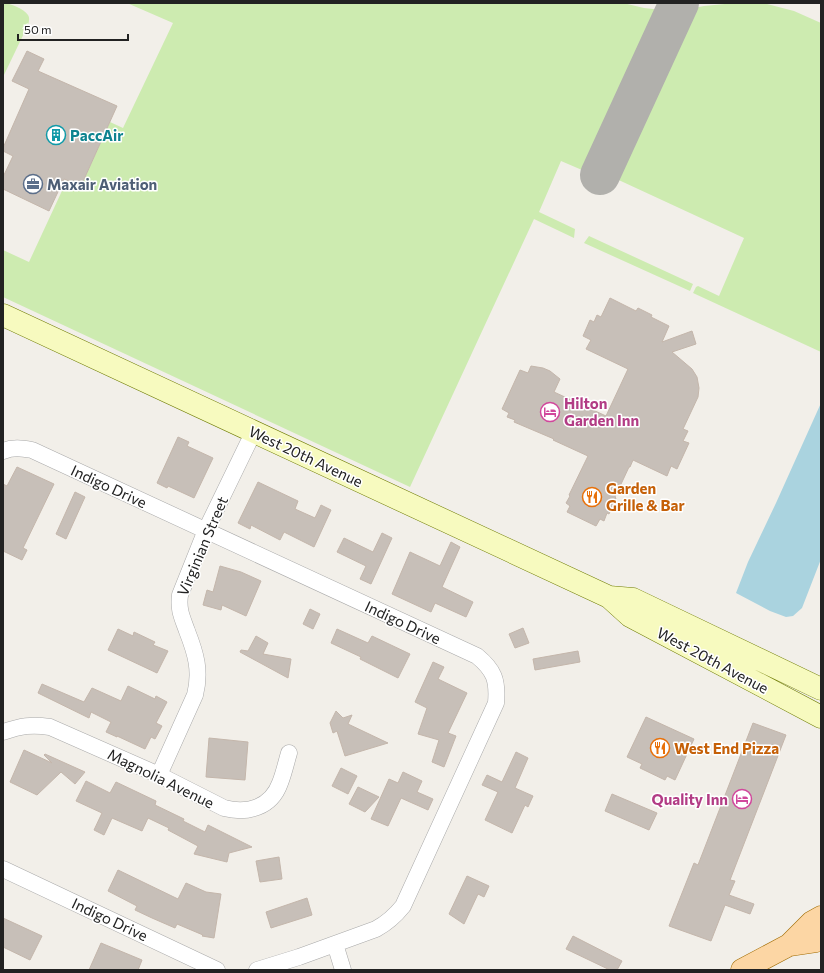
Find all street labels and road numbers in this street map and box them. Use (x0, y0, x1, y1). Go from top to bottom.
street label: West 20th Avenue (246, 422, 366, 490)
street label: Indigo Drive (68, 461, 150, 511)
street label: Virginian Street (173, 494, 231, 598)
street label: Indigo Drive (362, 597, 444, 647)
street label: West 20th Avenue (654, 623, 772, 697)
street label: Magnolia Avenue (105, 744, 217, 812)
street label: Indigo Drive (69, 894, 151, 944)

